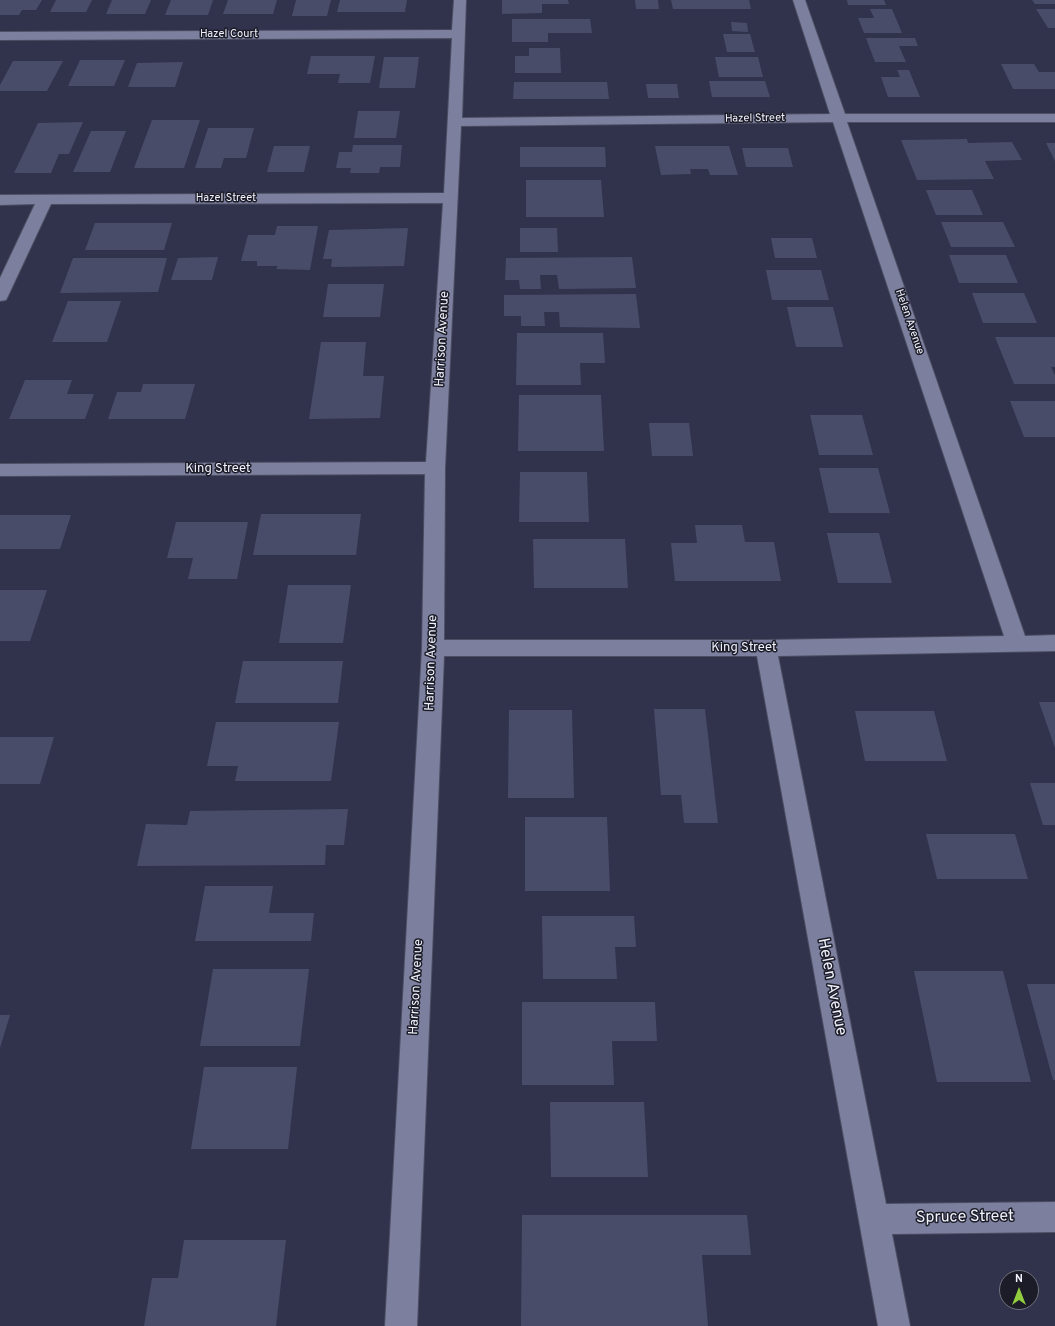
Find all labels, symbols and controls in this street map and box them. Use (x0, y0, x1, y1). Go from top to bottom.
street label: Hazel Court (200, 28, 258, 42)
street label: Hazel Street (725, 112, 785, 126)
street label: Hazel Street (196, 192, 256, 206)
street label: Helen Avenue (892, 288, 926, 356)
street label: Harrison Avenue (433, 291, 453, 387)
street label: King Street (185, 461, 251, 477)
street label: Harrison Avenue (423, 615, 441, 711)
street label: King Street (711, 640, 777, 656)
street label: Helen Avenue (812, 937, 850, 1037)
street label: Harrison Avenue (407, 939, 427, 1035)
street label: Spruce Street (916, 1208, 1014, 1228)
north arrow (999, 1270, 1039, 1310)
text: N (1015, 1272, 1023, 1286)

